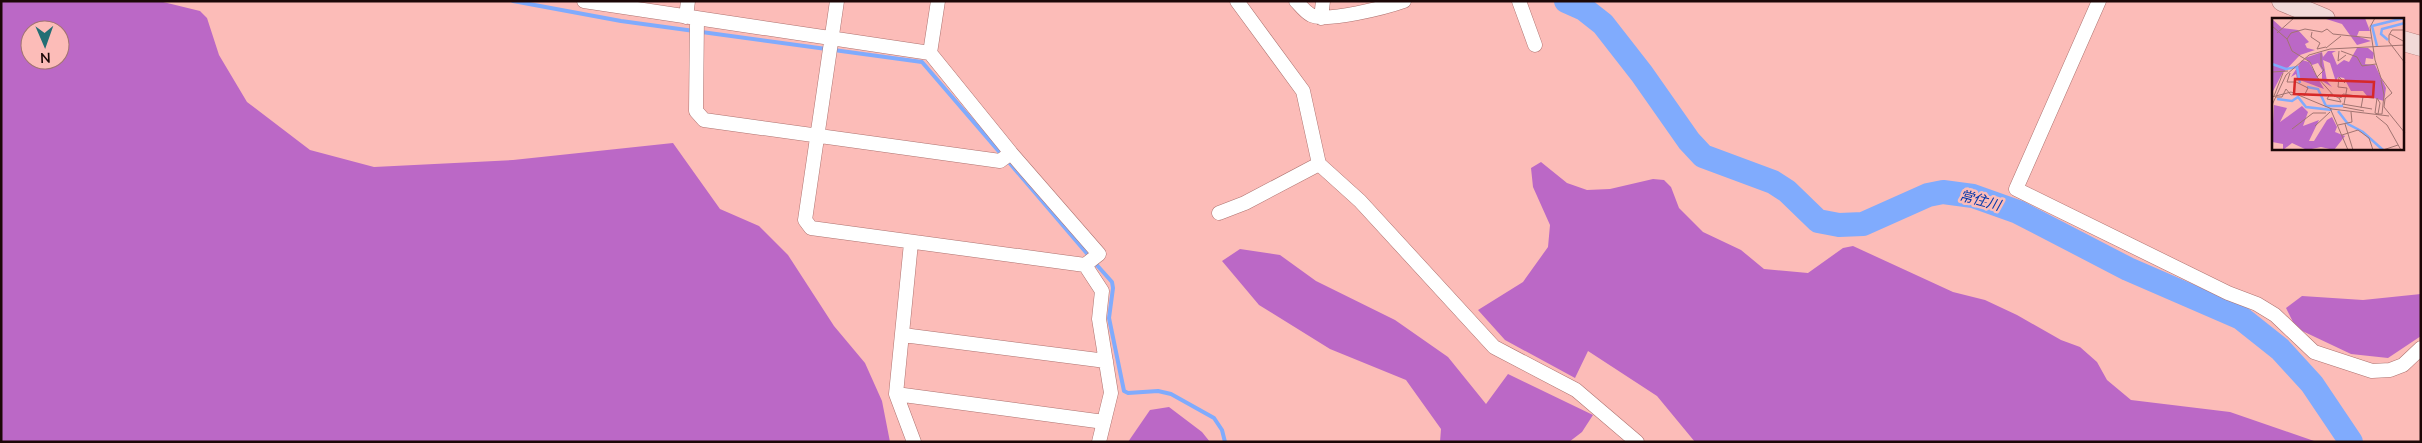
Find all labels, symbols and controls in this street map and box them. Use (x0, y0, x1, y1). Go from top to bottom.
inset map (2272, 18, 2404, 150)
north arrow (20, 20, 70, 70)
text: N (40, 49, 51, 67)
water label: 常住川 (1957, 186, 2005, 215)

